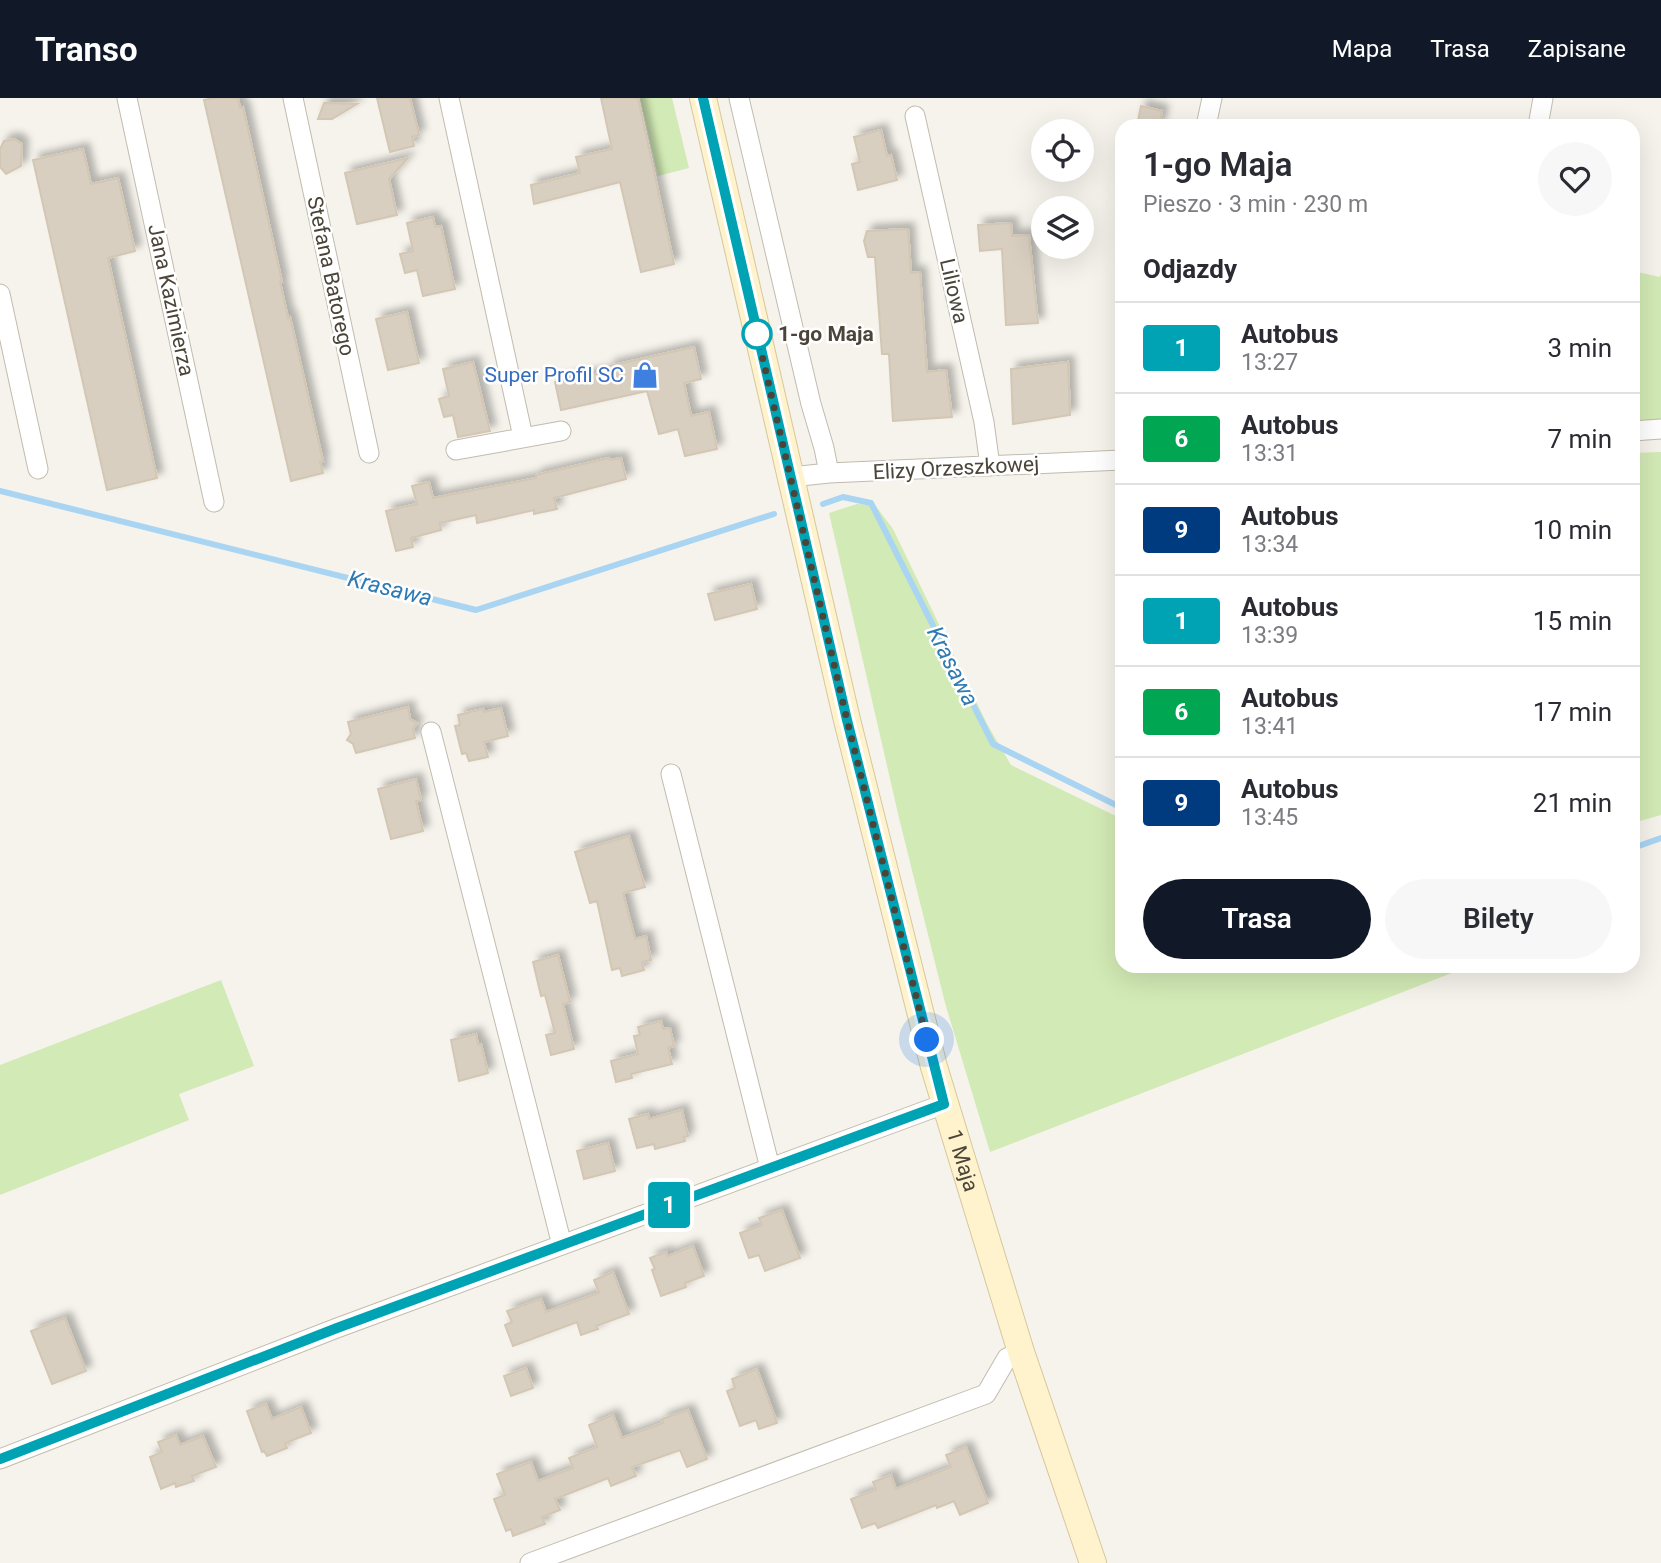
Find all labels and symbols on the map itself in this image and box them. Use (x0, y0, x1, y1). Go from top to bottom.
street label: Stefana Batorego (302, 194, 360, 358)
street label: Jana Kazimierza (143, 222, 199, 378)
street label: Liliowa (935, 256, 973, 326)
marker: 1-go Maja (742, 319, 772, 349)
place label: 1-go Maja (778, 322, 874, 346)
shop icon: Super Profil SC (630, 360, 660, 390)
place label: Super Profil SC (484, 363, 624, 387)
street label: Elizy Orzeszkowej (872, 452, 1040, 484)
water label: Krasawa (345, 565, 435, 612)
water label: Krasawa (921, 622, 984, 711)
your location (909, 1022, 944, 1057)
street label: 1 Maja (942, 1127, 983, 1194)
line badge: 1 (646, 1182, 692, 1228)

